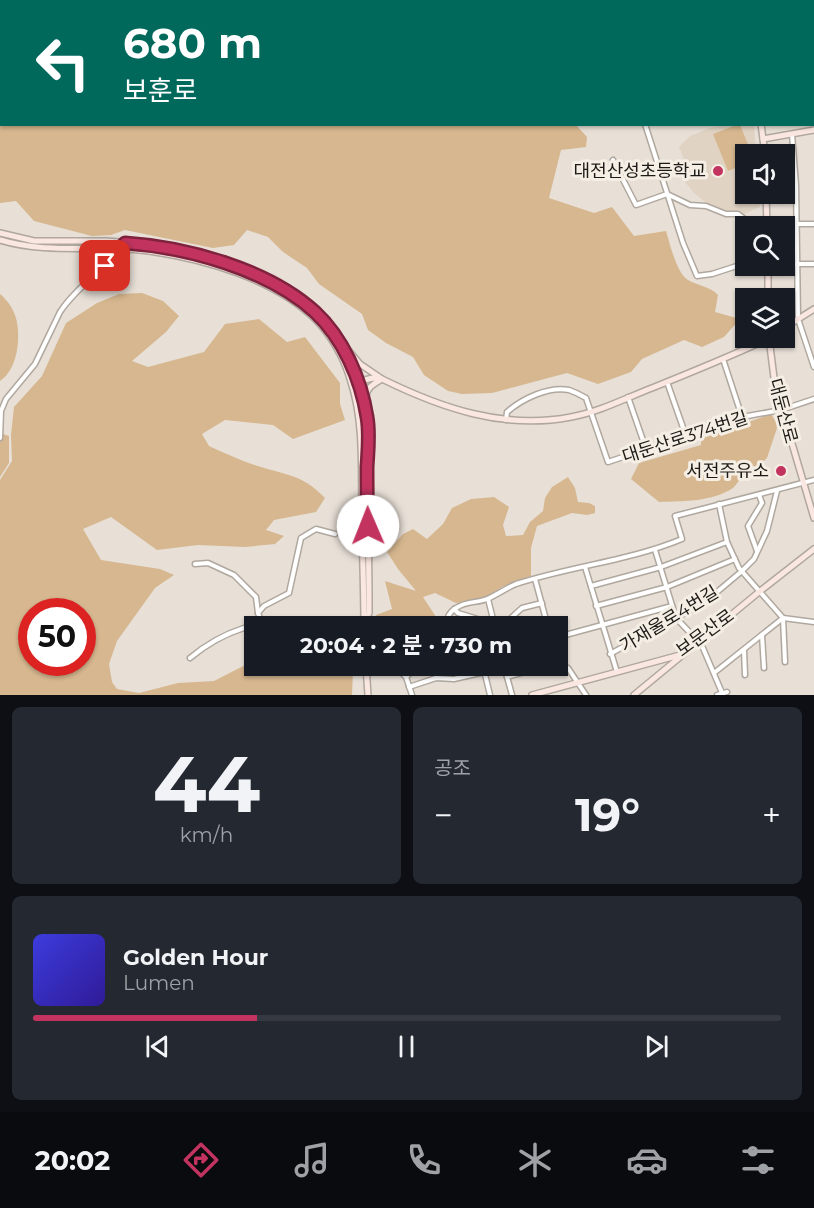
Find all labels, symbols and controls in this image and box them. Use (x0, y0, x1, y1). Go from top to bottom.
text: 680 m (123, 17, 262, 69)
icon: left (24, 24, 102, 102)
text: 보훈로 (123, 74, 198, 107)
map controls (735, 144, 795, 348)
button: sound (735, 144, 795, 204)
place label: 대전산성초등학교 (574, 160, 706, 182)
marker: 대전산성초등학교 (711, 164, 725, 178)
button: search (735, 216, 795, 276)
pin (79, 240, 130, 291)
icon: arrive (88, 249, 121, 282)
button: layers (735, 288, 795, 348)
street label: 대둔산로 (764, 376, 802, 446)
street label: 대둔산로374번길 (619, 406, 751, 468)
place label: 서전주유소 (686, 460, 769, 482)
marker: 서전주유소 (774, 464, 788, 478)
position arrow (336, 494, 400, 558)
street label: 가재울로4번길 (616, 581, 722, 657)
speed limit sign: 50 (18, 598, 96, 676)
street label: 보문산로 (672, 605, 738, 661)
text: 20:04 · 2 분 · 730 m (300, 632, 512, 659)
text: 44 (153, 736, 260, 832)
text: 공조 (434, 756, 471, 780)
text: 19° (575, 787, 640, 842)
text: − (434, 795, 453, 835)
text: + (762, 795, 781, 835)
text: km/h (180, 823, 233, 847)
text: Golden Hour (123, 944, 268, 971)
text: Lumen (123, 971, 195, 995)
icon: previous (141, 1030, 174, 1063)
icon: pause (390, 1030, 423, 1063)
icon: next (640, 1030, 673, 1063)
icon: directions (180, 1139, 222, 1181)
icon: music (291, 1139, 333, 1181)
icon: phone (403, 1139, 445, 1181)
icon: climate (514, 1139, 556, 1181)
icon: car (626, 1139, 668, 1181)
icon: filters (737, 1139, 779, 1181)
text: 20:02 (35, 1144, 110, 1177)

